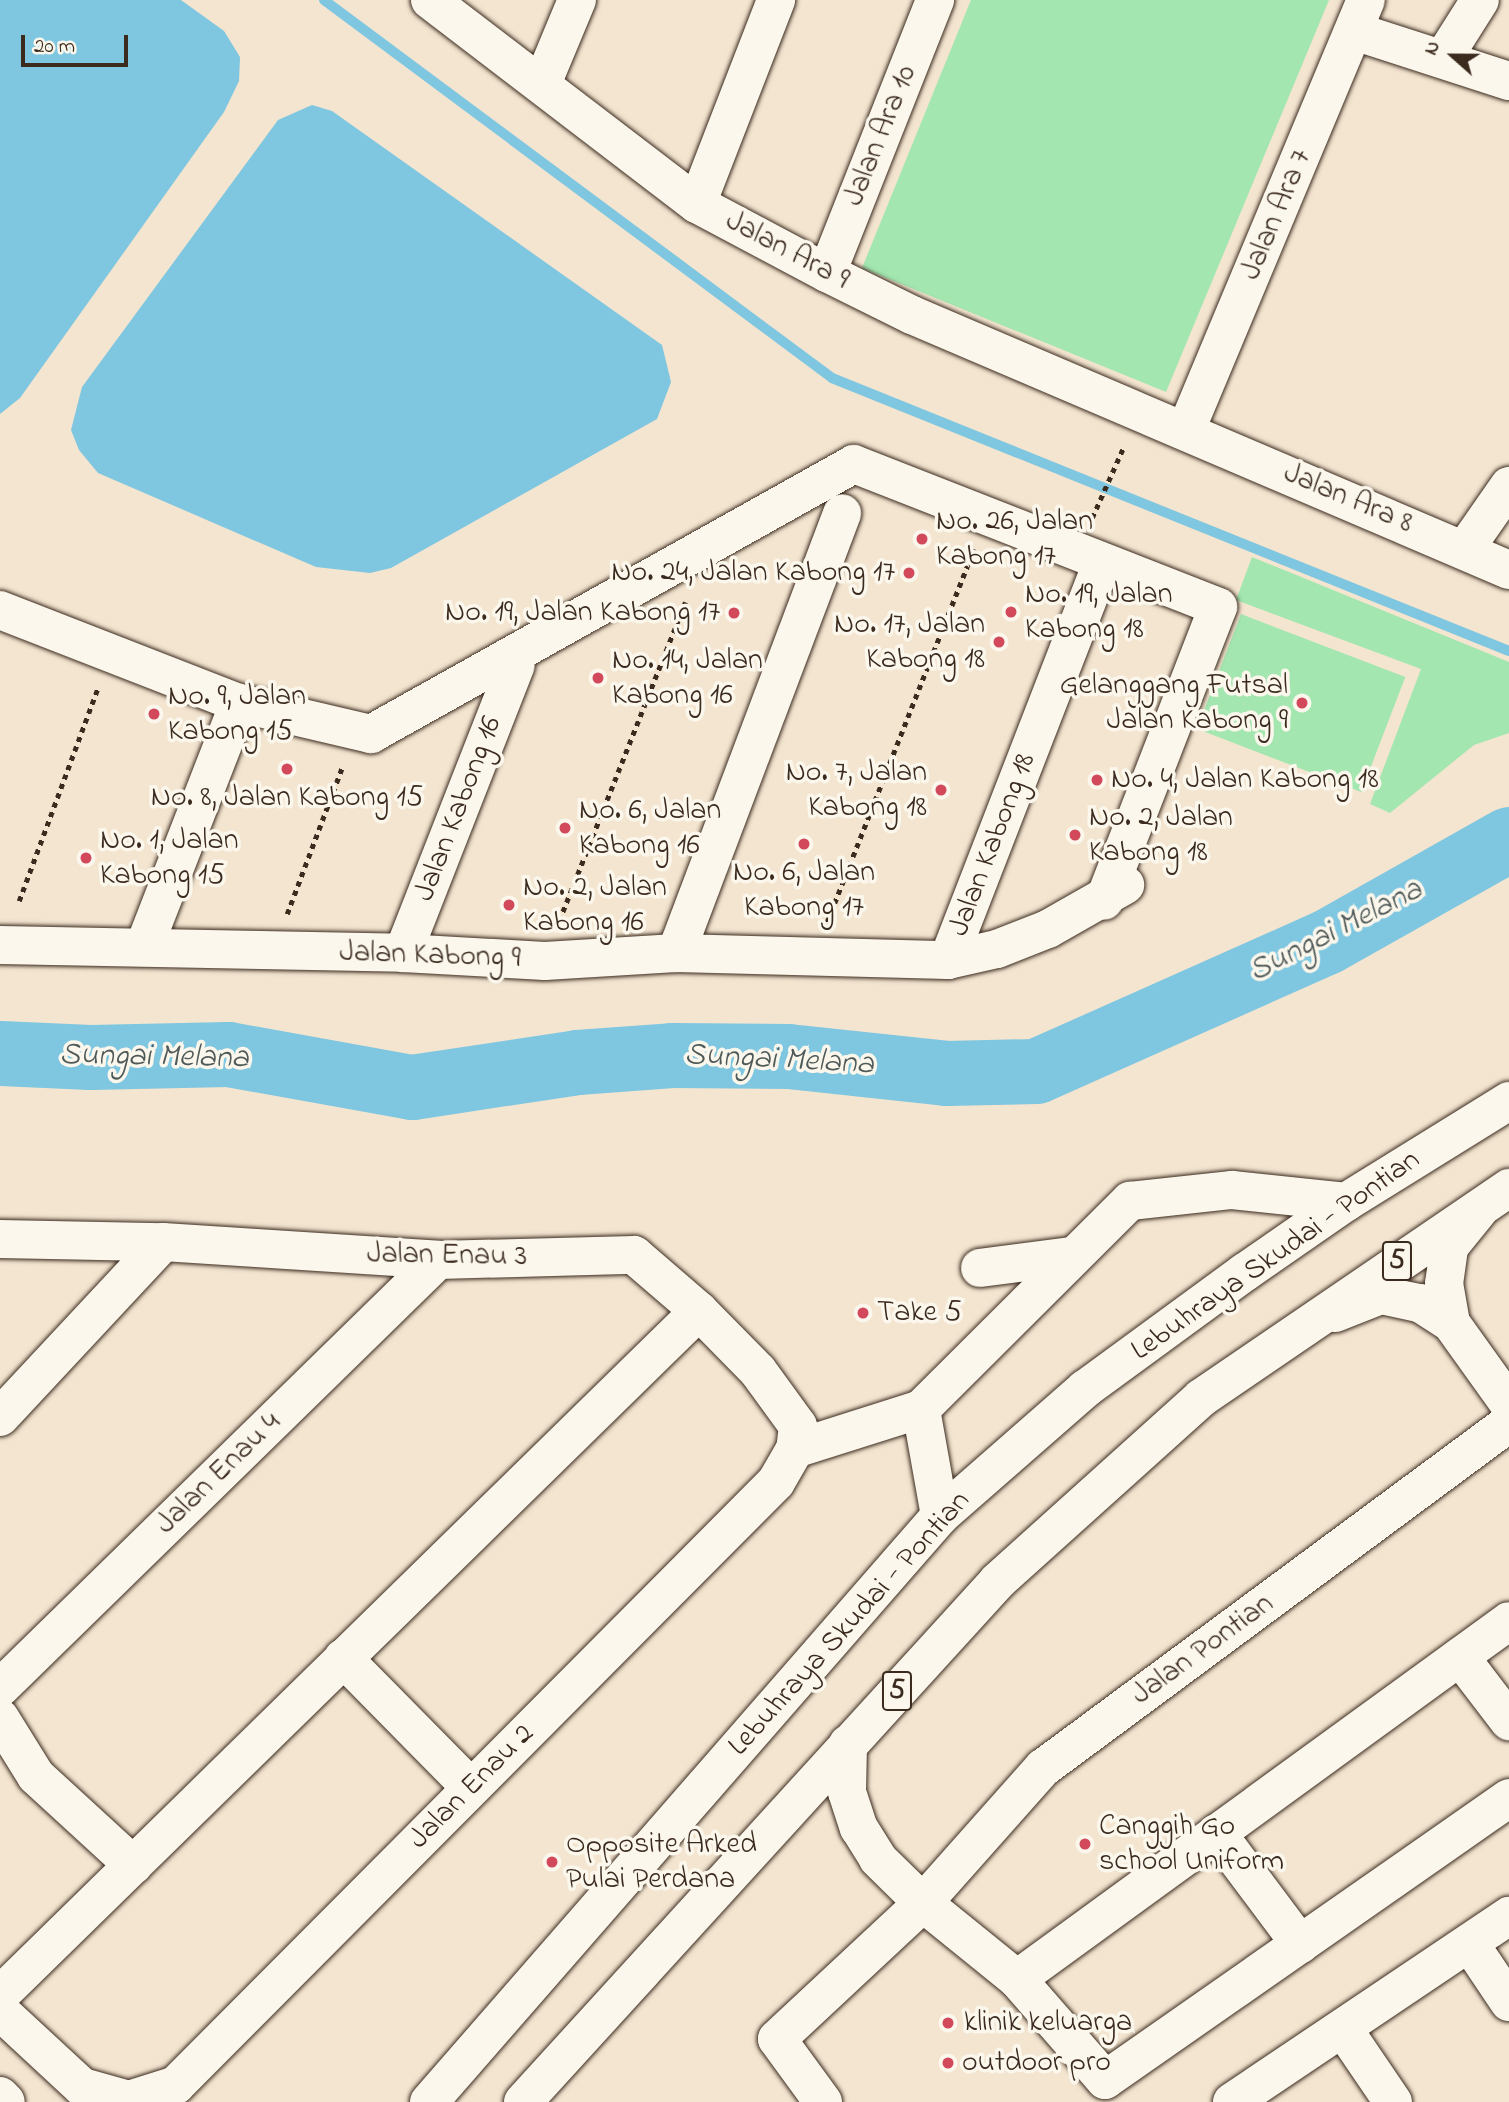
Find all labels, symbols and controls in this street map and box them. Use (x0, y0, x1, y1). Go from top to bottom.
scale bar (24, 21, 131, 65)
north arrow (1418, 21, 1488, 91)
text: 20 m (34, 32, 75, 62)
text: N (1418, 37, 1448, 59)
street label: Jalan Ara 10 (837, 60, 925, 212)
street label: Jalan Ara 7 (1233, 144, 1321, 286)
street label: Jalan Ara 9 (719, 203, 855, 299)
street label: Jalan Ara 8 (1278, 456, 1418, 542)
place label: No. 26, Jalan Kabong 17 (936, 504, 1093, 574)
marker: No. 26, Jalan Kabong 17 (914, 531, 930, 547)
place label: No. 24, Jalan Kabong 17 (611, 555, 895, 591)
marker: No. 24, Jalan Kabong 17 (901, 565, 917, 581)
place label: No. 19, Jalan Kabong 18 (1025, 577, 1173, 648)
place label: No. 19, Jalan Kabong 17 (445, 595, 720, 631)
marker: No. 19, Jalan Kabong 18 (1003, 604, 1019, 620)
marker: No. 19, Jalan Kabong 17 (726, 605, 742, 621)
place label: No. 17, Jalan Kabong 18 (834, 607, 985, 678)
marker: No. 17, Jalan Kabong 18 (991, 634, 1007, 650)
place label: No. 14, Jalan Kabong 16 (612, 643, 763, 714)
place label: Gelanggang Futsal Jalan Kabong 9 (1060, 668, 1288, 738)
marker: No. 14, Jalan Kabong 16 (590, 670, 606, 686)
place label: No. 9, Jalan Kabong 15 (168, 679, 306, 750)
marker: Gelanggang Futsal Jalan Kabong 9 (1294, 695, 1310, 711)
marker: No. 9, Jalan Kabong 15 (146, 706, 162, 722)
street label: Jalan Kabong 16 (407, 711, 511, 907)
street label: Jalan Kabong 18 (942, 748, 1044, 942)
place label: No. 7, Jalan Kabong 18 (786, 755, 927, 826)
marker: No. 8, Jalan Kabong 15 (279, 761, 295, 777)
place label: No. 4, Jalan Kabong 18 (1111, 762, 1379, 798)
marker: No. 4, Jalan Kabong 18 (1089, 772, 1105, 788)
place label: No. 8, Jalan Kabong 15 (151, 780, 423, 816)
marker: No. 7, Jalan Kabong 18 (933, 782, 949, 798)
place label: No. 6, Jalan Kabong 16 (579, 793, 721, 864)
place label: No. 2, Jalan Kabong 18 (1089, 800, 1233, 870)
marker: No. 6, Jalan Kabong 16 (557, 820, 573, 836)
place label: No. 1, Jalan Kabong 15 (100, 823, 239, 894)
marker: No. 2, Jalan Kabong 18 (1067, 827, 1083, 843)
marker: No. 6, Jalan Kabong 17 (796, 836, 812, 852)
marker: No. 1, Jalan Kabong 15 (78, 850, 94, 866)
place label: No. 6, Jalan Kabong 17 (733, 855, 875, 925)
place label: No. 2, Jalan Kabong 16 (523, 870, 667, 940)
water label: Sungai Melana (1243, 872, 1429, 992)
marker: No. 2, Jalan Kabong 16 (501, 897, 517, 913)
street label: Jalan Kabong 9 (339, 935, 521, 977)
water label: Sungai Melana (59, 1037, 249, 1079)
water label: Sungai Melana (683, 1037, 875, 1085)
street label: Lebuhraya Skudai - Pontian (1125, 1143, 1427, 1369)
road number: 5 (1381, 1236, 1413, 1286)
street label: Jalan Enau 3 (366, 1237, 528, 1275)
place label: Take 5 (877, 1295, 962, 1331)
marker: Take 5 (855, 1305, 871, 1321)
street label: Jalan Enau 4 (149, 1405, 289, 1543)
street label: Lebuhraya Skudai - Pontian (721, 1484, 979, 1764)
street label: Jalan Pontian (1125, 1586, 1281, 1714)
road number: 5 (881, 1666, 913, 1716)
street label: Jalan Enau 2 (402, 1717, 542, 1857)
place label: Canggih Go school Uniform (1099, 1809, 1284, 1880)
place label: Opposite Arked Pulai Perdana (566, 1827, 757, 1898)
marker: Canggih Go school Uniform (1077, 1836, 1093, 1852)
marker: Opposite Arked Pulai Perdana (544, 1854, 560, 1870)
place label: klinik keluarga (964, 2005, 1132, 2041)
marker: klinik keluarga (938, 2013, 958, 2033)
place label: outdoor pro (962, 2045, 1111, 2081)
marker: outdoor pro (940, 2055, 956, 2071)

